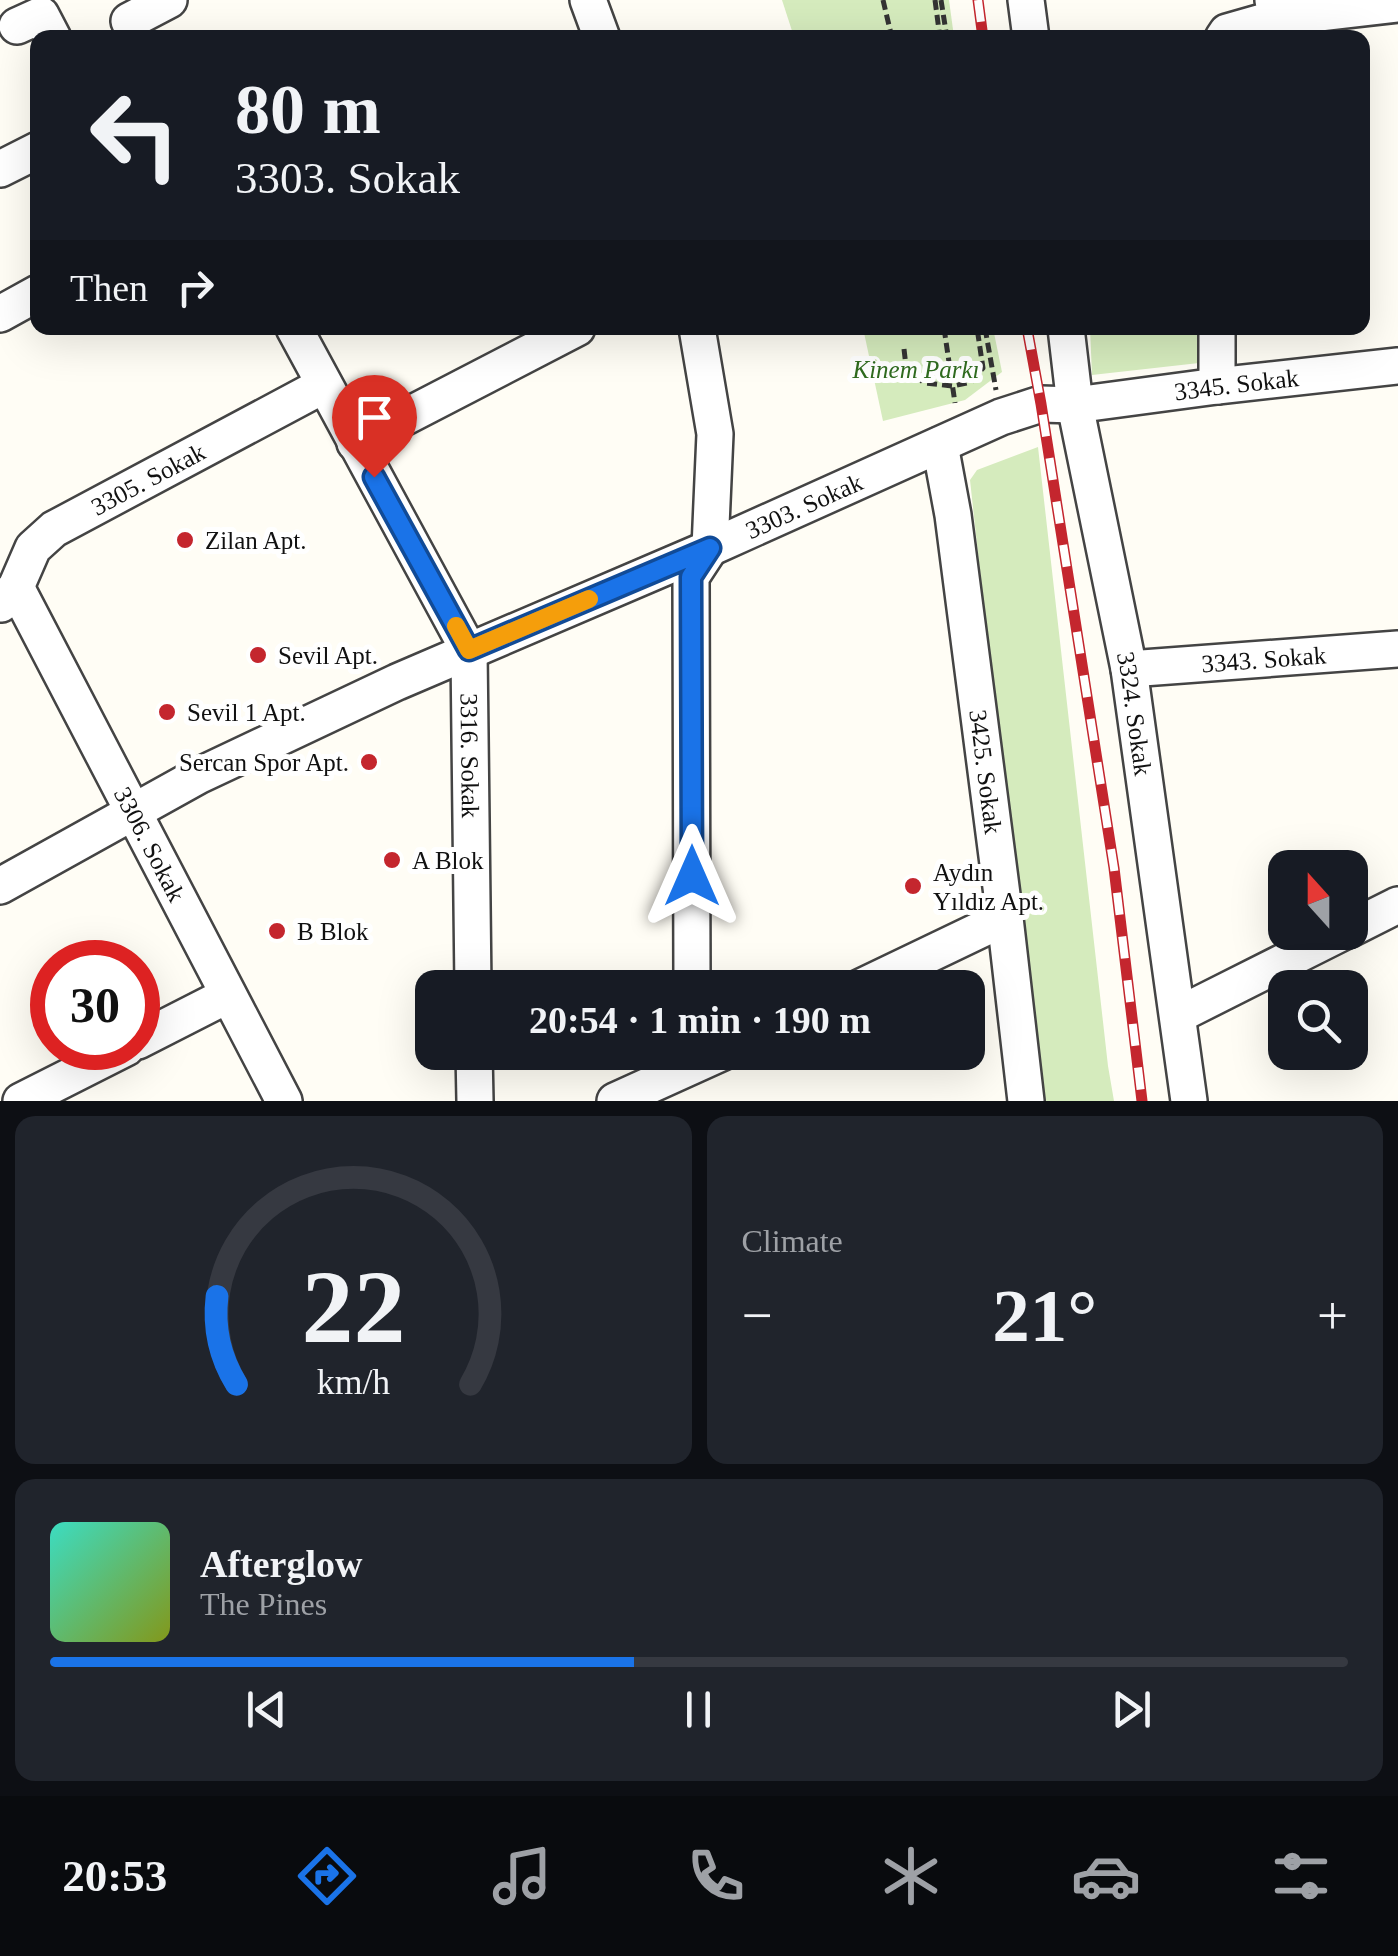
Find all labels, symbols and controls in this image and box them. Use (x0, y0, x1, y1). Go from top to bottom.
icon: left (70, 70, 200, 200)
text: 80 m (235, 71, 381, 148)
text: 3303. Sokak (235, 153, 460, 203)
icon: right (168, 260, 223, 315)
text: Then (70, 267, 148, 309)
park label: Kinem Parkı (851, 356, 980, 383)
street label: 3345. Sokak (1173, 364, 1300, 405)
pin (332, 375, 417, 478)
icon: arrive (347, 390, 402, 445)
street label: 3305. Sokak (86, 437, 210, 520)
street label: 3303. Sokak (741, 468, 867, 544)
place label: Zilan Apt. (205, 527, 306, 554)
marker: Zilan Apt. (174, 529, 196, 551)
street label: 3343. Sokak (1200, 641, 1327, 677)
place label: Sevil Apt. (278, 642, 378, 669)
marker: Sevil Apt. (247, 644, 269, 666)
street label: 3324. Sokak (1112, 649, 1157, 778)
street label: 3316. Sokak (456, 693, 484, 819)
place label: Sevil 1 Apt. (187, 699, 306, 726)
marker: Sevil 1 Apt. (156, 701, 178, 723)
street label: 3425. Sokak (965, 708, 1008, 836)
place label: Sercan Spor Apt. (179, 749, 349, 776)
marker: Sercan Spor Apt. (358, 751, 380, 773)
street label: 3306. Sokak (109, 782, 191, 906)
position arrow (640, 824, 744, 928)
place label: A Blok (412, 847, 484, 874)
marker: A Blok (381, 849, 403, 871)
north arrow (1268, 850, 1368, 950)
map controls (1268, 850, 1368, 1070)
place label: Aydın Yıldız Apt. (933, 859, 1044, 915)
marker: Aydın Yıldız Apt. (902, 875, 924, 897)
place label: B Blok (297, 918, 369, 945)
marker: B Blok (266, 920, 288, 942)
speed limit sign: 30 (30, 940, 160, 1070)
button: search (1268, 970, 1368, 1070)
text: 20:54 · 1 min · 190 m (529, 999, 871, 1041)
text: Climate (742, 1223, 843, 1259)
text: 22 (301, 1249, 405, 1364)
text: 21° (992, 1274, 1097, 1357)
text: − (742, 1285, 773, 1346)
text: + (1317, 1285, 1348, 1346)
text: km/h (317, 1362, 390, 1402)
text: Afterglow (200, 1543, 362, 1585)
text: The Pines (200, 1586, 327, 1622)
icon: previous (239, 1682, 294, 1737)
icon: pause (671, 1682, 726, 1737)
icon: next (1104, 1682, 1159, 1737)
icon: directions (292, 1841, 362, 1911)
icon: music (487, 1841, 557, 1911)
icon: phone (681, 1841, 751, 1911)
icon: climate (876, 1841, 946, 1911)
icon: car (1071, 1841, 1141, 1911)
icon: filters (1266, 1841, 1336, 1911)
text: 20:53 (62, 1851, 167, 1901)

